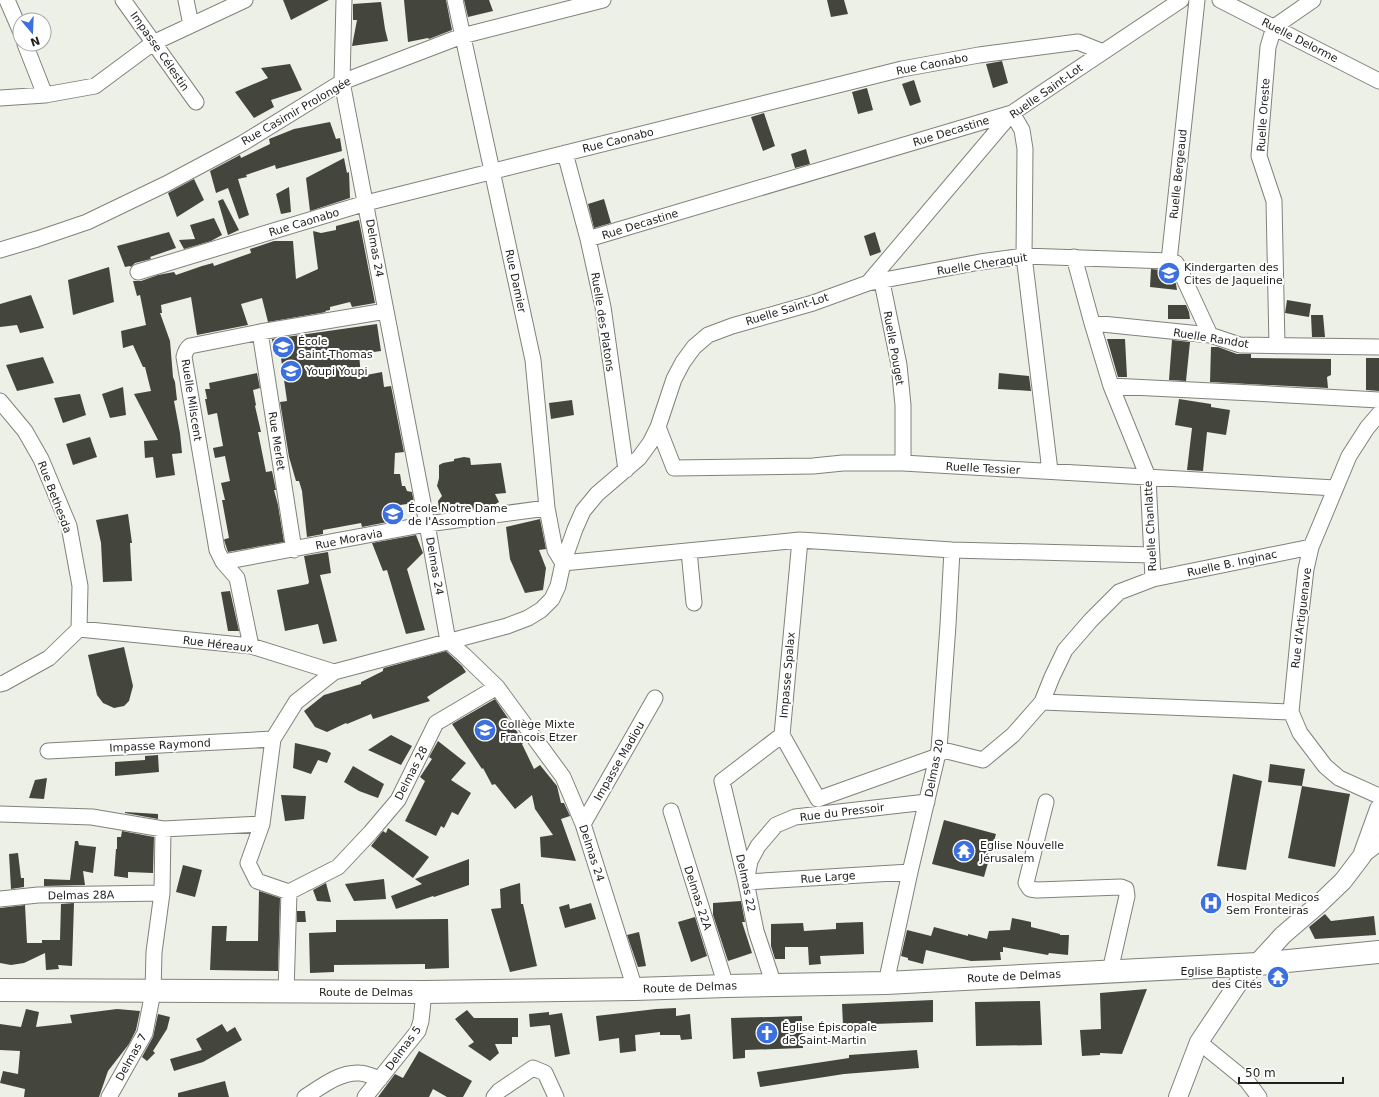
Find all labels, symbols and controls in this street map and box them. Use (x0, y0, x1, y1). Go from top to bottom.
street label: Impasse Célestin (127, 9, 192, 93)
north arrow (12, 12, 52, 52)
street label: Ruelle Delorme (1259, 16, 1340, 65)
text: N (29, 33, 42, 49)
street label: Rue Caonabo (895, 51, 969, 78)
street label: Ruelle Saint-Lot (1007, 61, 1086, 121)
street label: Rue Casimir Prolongée (239, 75, 353, 148)
street label: Ruelle Oreste (1254, 78, 1273, 152)
street label: Rue Decastine (911, 114, 991, 149)
street label: Rue Caonabo (581, 125, 655, 156)
street label: Ruelle Bergeaud (1167, 128, 1190, 220)
street label: Rue Caonabo (267, 206, 341, 239)
street label: Rue Decastine (600, 207, 680, 242)
street label: Delmas 24 (363, 218, 386, 278)
street label: Rue Damier (502, 248, 529, 315)
street label: Ruelle Cheraquit (936, 251, 1029, 278)
school or university icon: Kindergarten des Cites de Jaqueline (1156, 260, 1182, 286)
place label: Kindergarten des Cites de Jaqueline (1184, 261, 1283, 287)
street label: Ruelle des Platons (588, 271, 617, 373)
street label: Ruelle Saint-Lot (744, 290, 831, 328)
street label: Ruelle Pouget (881, 310, 907, 387)
street label: Ruelle Randot (1172, 326, 1250, 351)
school or university icon: École Saint-Thomas (270, 334, 296, 360)
place label: École Saint-Thomas (298, 335, 373, 361)
street label: Ruelle Milscent (179, 358, 205, 443)
school or university icon: Youpi Youpi (278, 358, 304, 384)
place label: Youpi Youpi (305, 365, 368, 378)
street label: Rue Merlet (265, 411, 288, 472)
street label: Rue Bethesda (35, 459, 74, 535)
street label: Ruelle Tessier (945, 460, 1021, 477)
street label: Ruelle Chanlatte (1142, 480, 1159, 572)
school or university icon: École Notre Dame de l'Assomption (380, 501, 406, 527)
place label: École Notre Dame de l'Assomption (408, 502, 508, 528)
street label: Rue Moravia (314, 527, 384, 552)
street label: Delmas 24 (423, 536, 446, 596)
street label: Ruelle B. Inginac (1186, 548, 1278, 579)
street label: Rue d'Artiguenave (1289, 567, 1314, 669)
street label: Impasse Spalax (777, 631, 798, 719)
street label: Rue Héreaux (182, 634, 254, 655)
school or university icon: Collège Mixte Francois Etzer (472, 717, 498, 743)
place label: Collège Mixte Francois Etzer (500, 718, 578, 744)
street label: Impasse Madiou (591, 719, 647, 803)
street label: Impasse Raymond (109, 736, 211, 755)
street label: Delmas 20 (922, 738, 946, 798)
street label: Delmas 28 (392, 744, 431, 802)
street label: Rue du Pressoir (799, 801, 886, 824)
street label: Delmas 24 (576, 823, 607, 883)
temple icon: Eglise Nouvelle Jérusalem (951, 838, 977, 864)
place label: Eglise Nouvelle Jérusalem (979, 839, 1064, 865)
street label: Delmas 22 (733, 853, 758, 913)
street label: Delmas 22A (681, 865, 714, 932)
street label: Rue Large (800, 869, 856, 886)
street label: Delmas 28A (48, 888, 115, 903)
hospital icon: Hospital Medicos Sem Fronteiras (1198, 890, 1224, 916)
place label: Hospital Medicos Sem Fronteiras (1226, 891, 1319, 917)
temple icon: Eglise Baptiste des Cités (1265, 964, 1291, 990)
place label: Eglise Baptiste des Cités (1181, 965, 1262, 991)
street label: Route de Delmas (967, 968, 1062, 985)
street label: Route de Delmas (643, 979, 738, 996)
street label: Route de Delmas (319, 986, 413, 999)
church icon: Église Épiscopale de Saint-Martin (754, 1020, 780, 1046)
place label: Église Épiscopale de Saint-Martin (782, 1021, 877, 1047)
street label: Delmas 5 (383, 1023, 424, 1073)
street label: Delmas 7 (113, 1031, 150, 1083)
scale bar (1239, 1059, 1343, 1085)
text: 50 m (1245, 1066, 1276, 1080)

